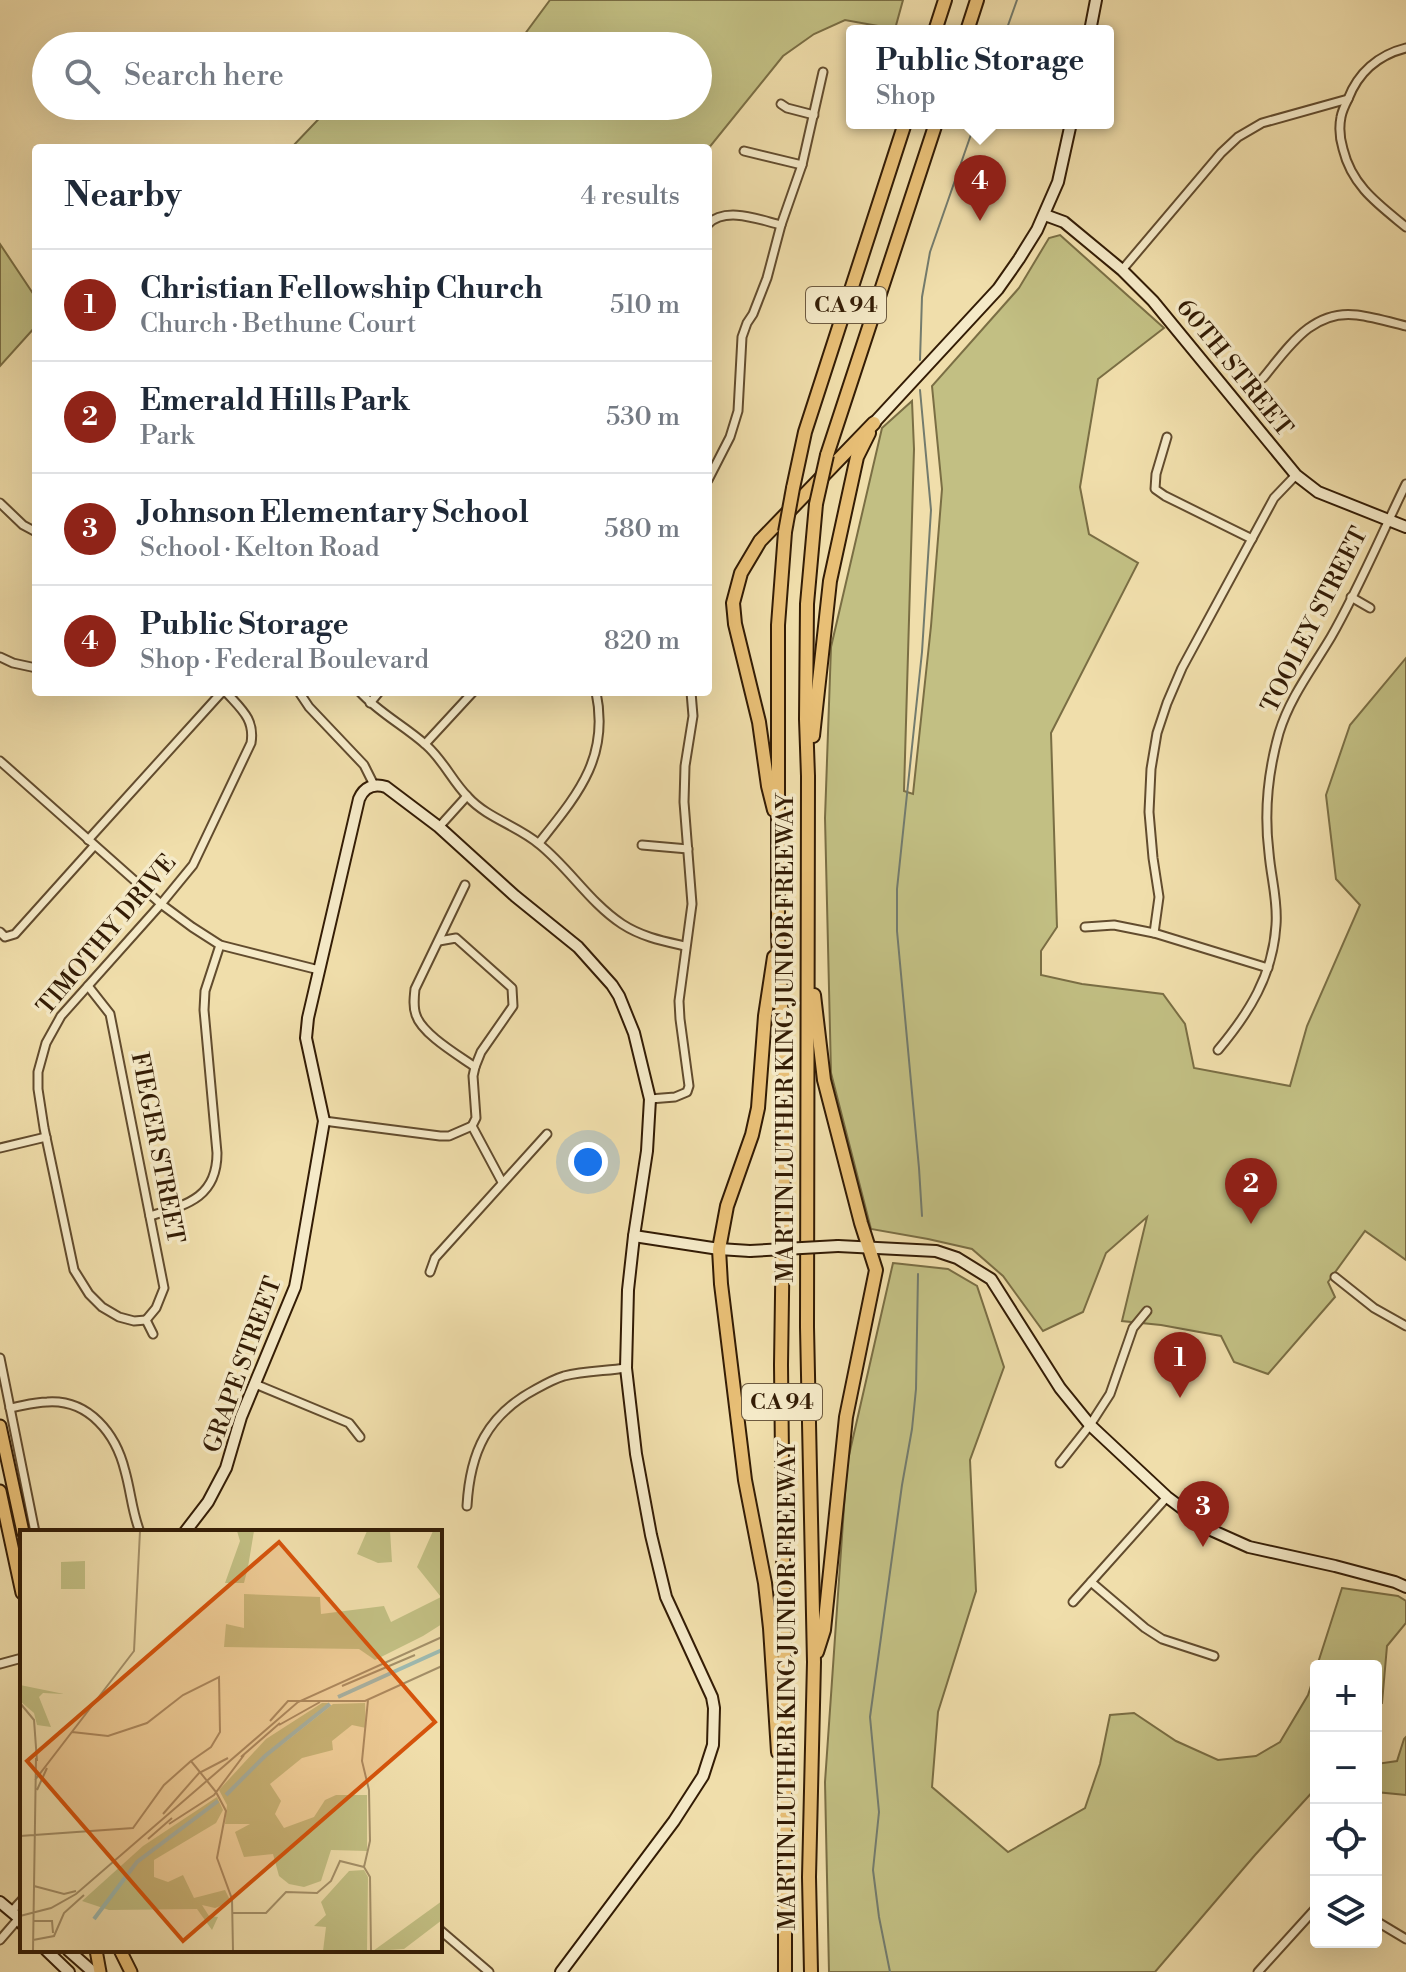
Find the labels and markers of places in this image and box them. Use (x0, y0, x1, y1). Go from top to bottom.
pin: 4 (954, 155, 1006, 221)
pin: 2 (1225, 1158, 1277, 1224)
pin: 1 (1154, 1332, 1206, 1398)
pin: 3 (1177, 1481, 1229, 1547)

